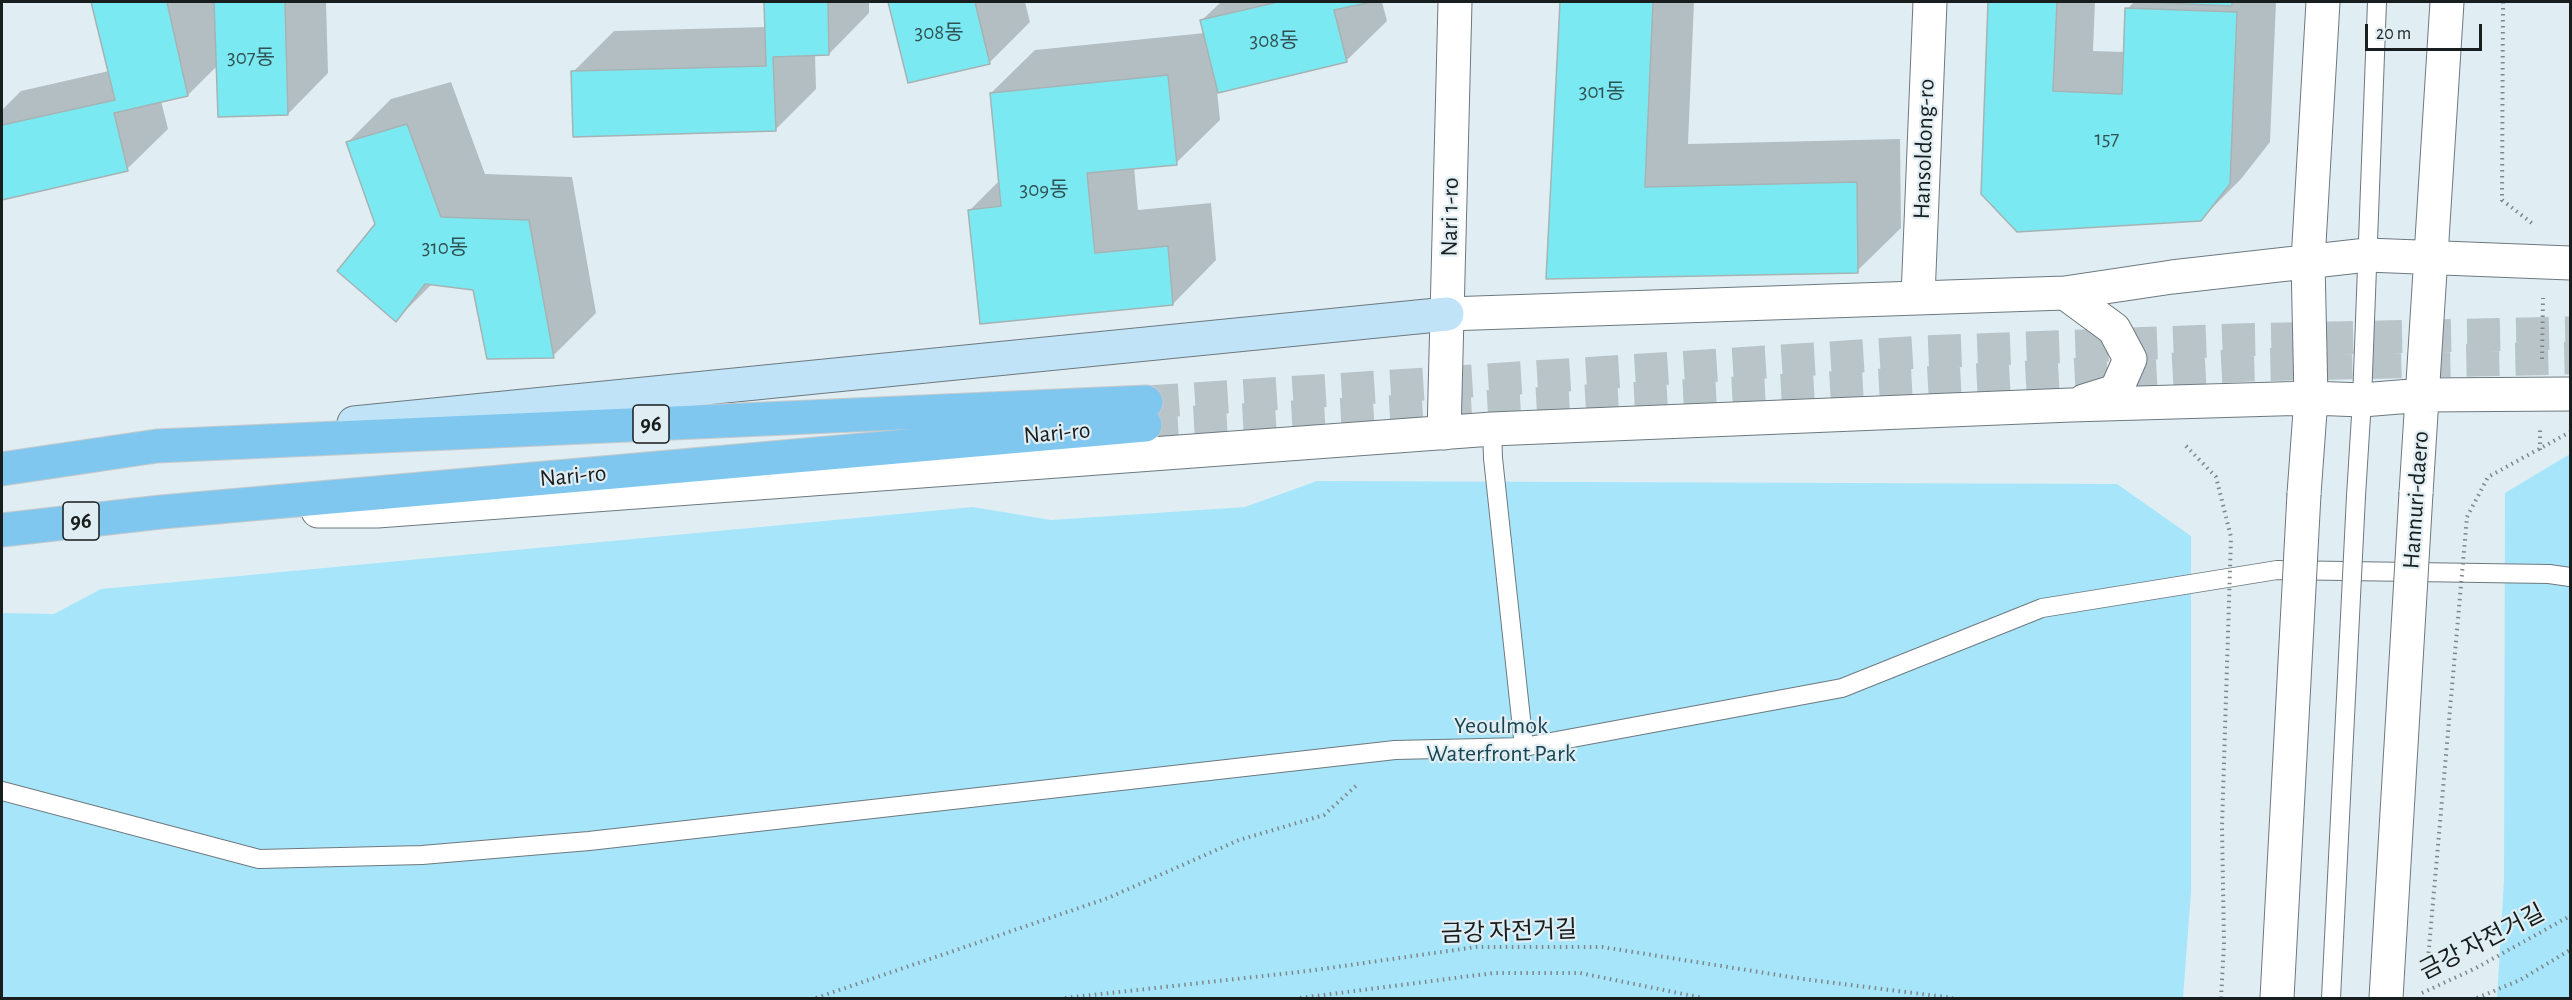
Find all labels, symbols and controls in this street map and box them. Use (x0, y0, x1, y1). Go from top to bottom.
scale bar (2368, 12, 2485, 50)
house number: 308동 (914, 20, 964, 46)
text: 20 m (2376, 25, 2411, 43)
house number: 308동 (1249, 28, 1299, 54)
house number: 307동 (227, 45, 275, 71)
street label: Hansoldong-ro (1907, 78, 1941, 220)
house number: 301동 (1579, 79, 1625, 105)
house number: 157 (2095, 126, 2119, 152)
house number: 309동 (1020, 177, 1068, 203)
street label: Nari 1-ro (1435, 177, 1465, 257)
house number: 310동 (422, 235, 468, 261)
road number: 96 (633, 405, 669, 443)
street label: Nari-ro (1022, 416, 1092, 450)
street label: Hannuri-daero (2397, 430, 2435, 570)
street label: Nari-ro (538, 459, 608, 493)
road number: 96 (63, 502, 99, 540)
park label: Yeoulmok Waterfront Park (1426, 712, 1576, 768)
street label: 금강 자전거길 (2415, 898, 2549, 986)
street label: 금강 자전거길 (1440, 915, 1578, 949)

